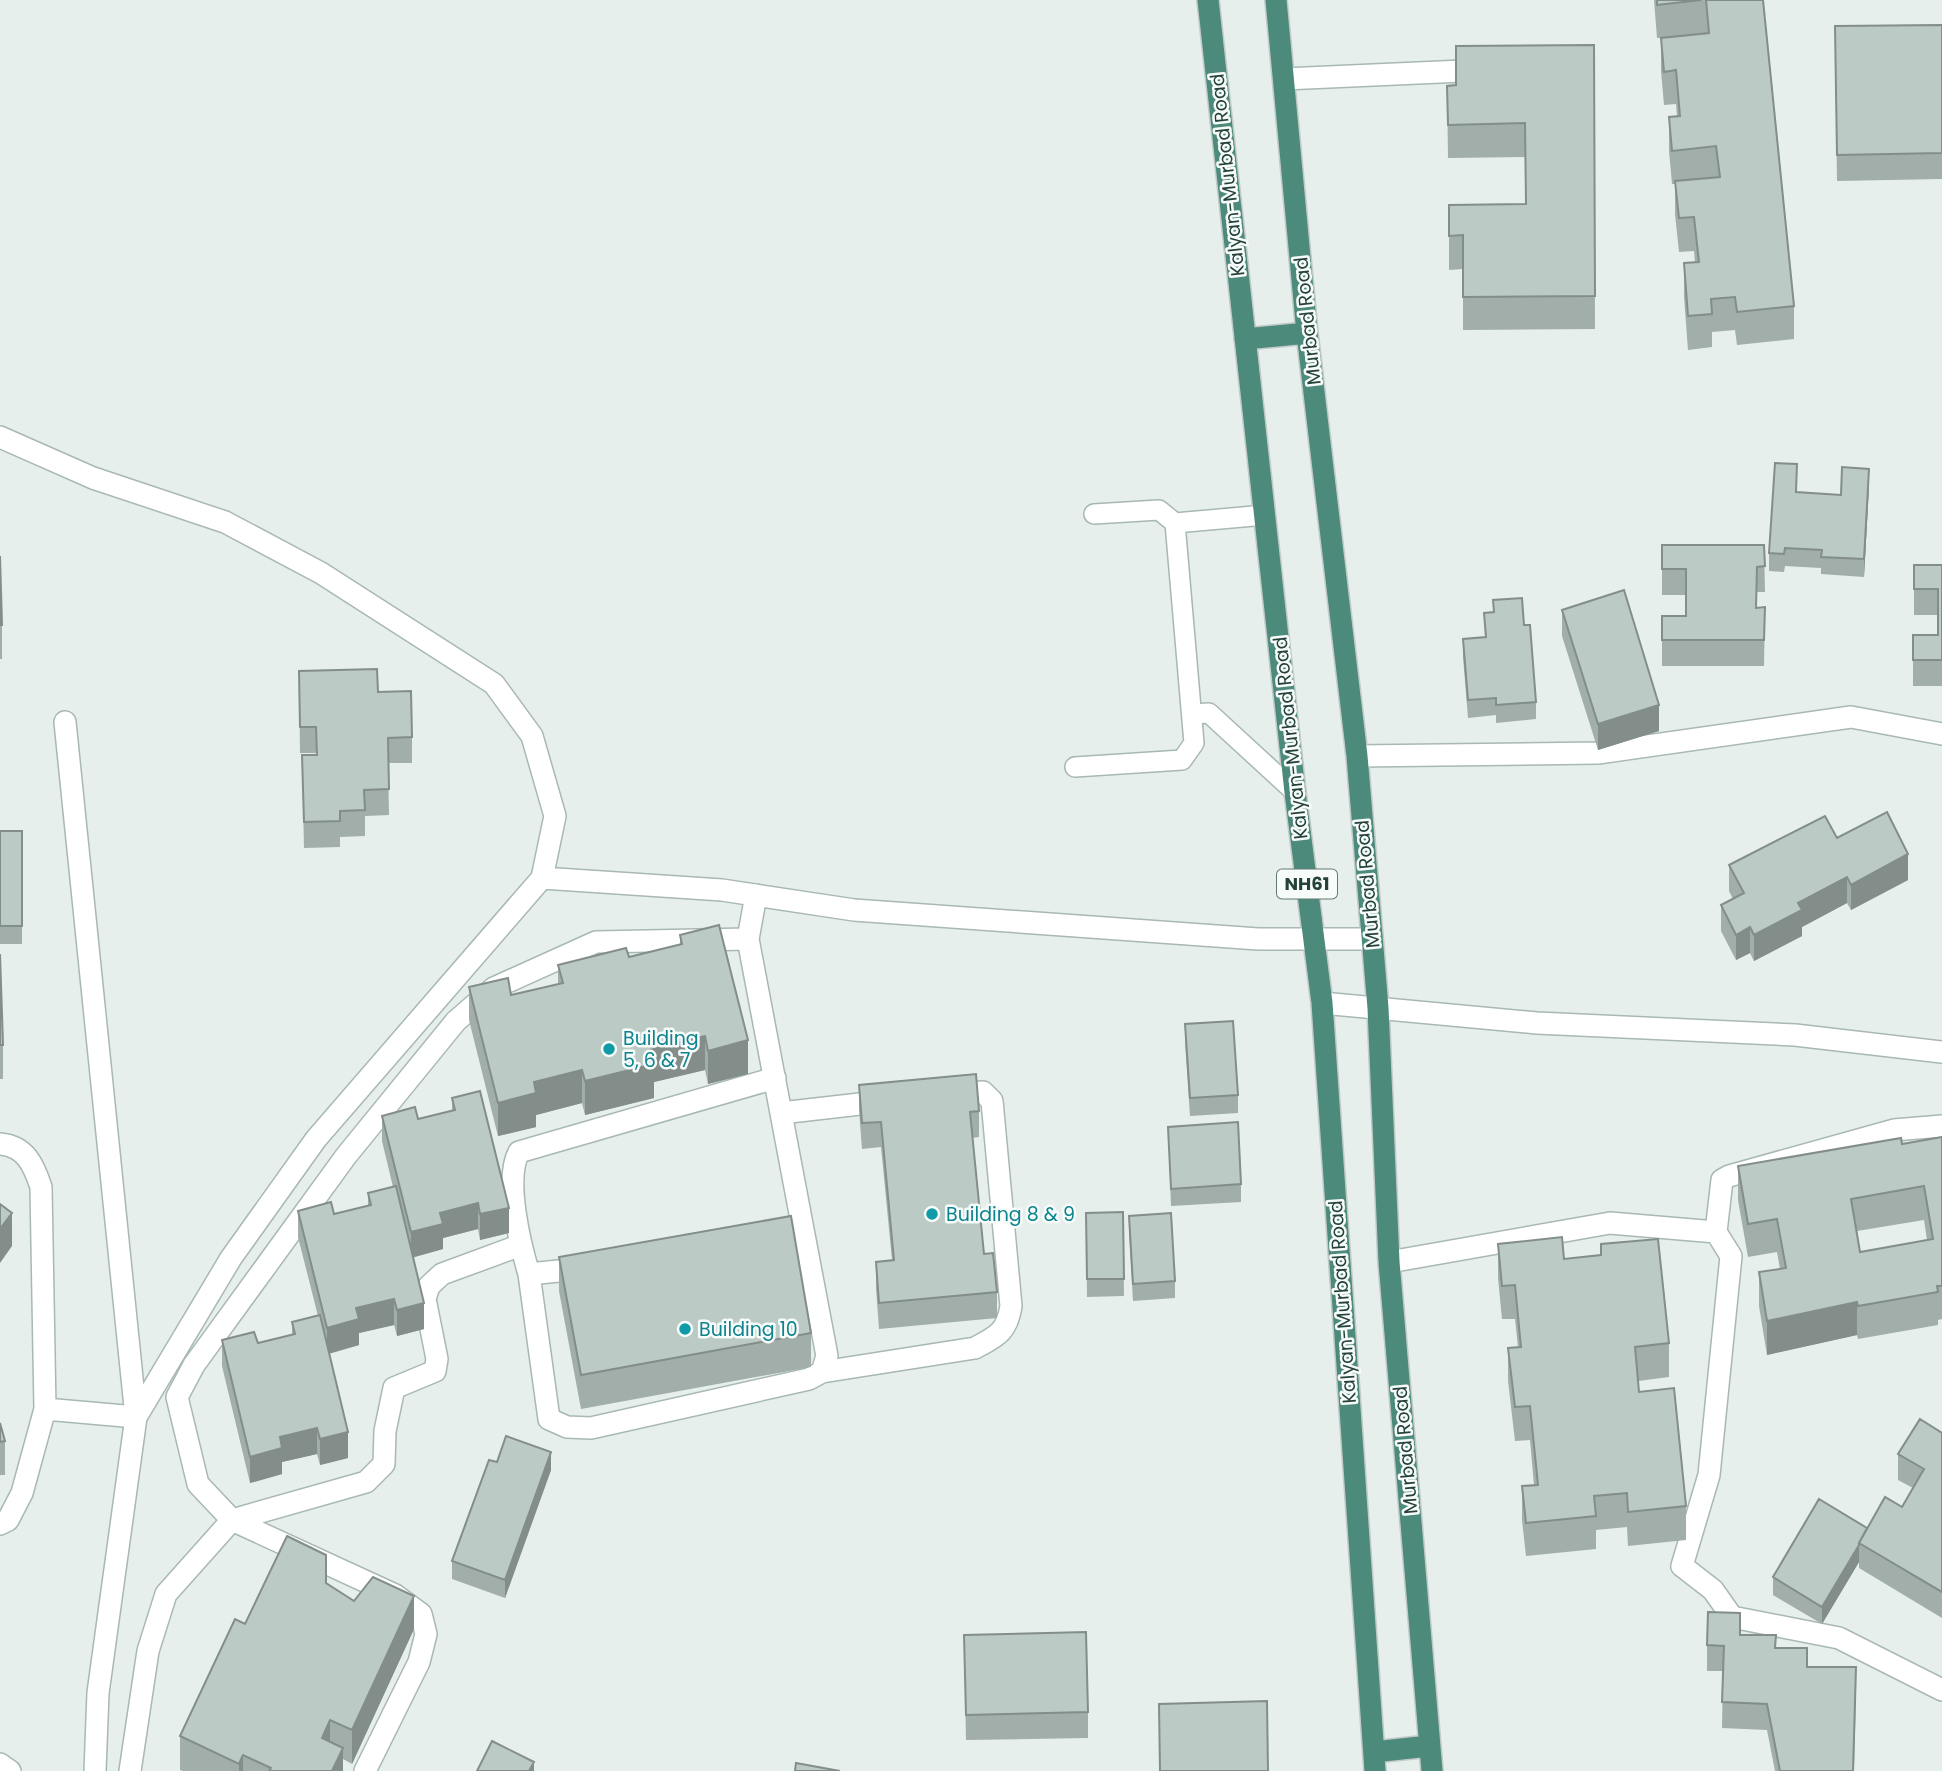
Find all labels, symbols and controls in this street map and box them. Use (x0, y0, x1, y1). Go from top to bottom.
street label: Kalyan-Murbad Road (1203, 72, 1252, 278)
street label: Murbad Road (1287, 256, 1328, 386)
street label: Kalyan-Murbad Road (1266, 635, 1315, 841)
street label: Murbad Road (1348, 819, 1387, 949)
road number: NH61 (1277, 870, 1337, 898)
place label: Building 5, 6 & 7 (623, 1025, 699, 1074)
marker: Building 5, 6 & 7 (601, 1041, 617, 1057)
street label: Kalyan-Murbad Road (1322, 1199, 1363, 1405)
place label: Building 8 & 9 (946, 1201, 1075, 1228)
marker: Building 8 & 9 (924, 1206, 940, 1222)
place label: Building 10 (699, 1316, 798, 1343)
marker: Building 10 (677, 1321, 693, 1337)
street label: Murbad Road (1386, 1385, 1425, 1515)

